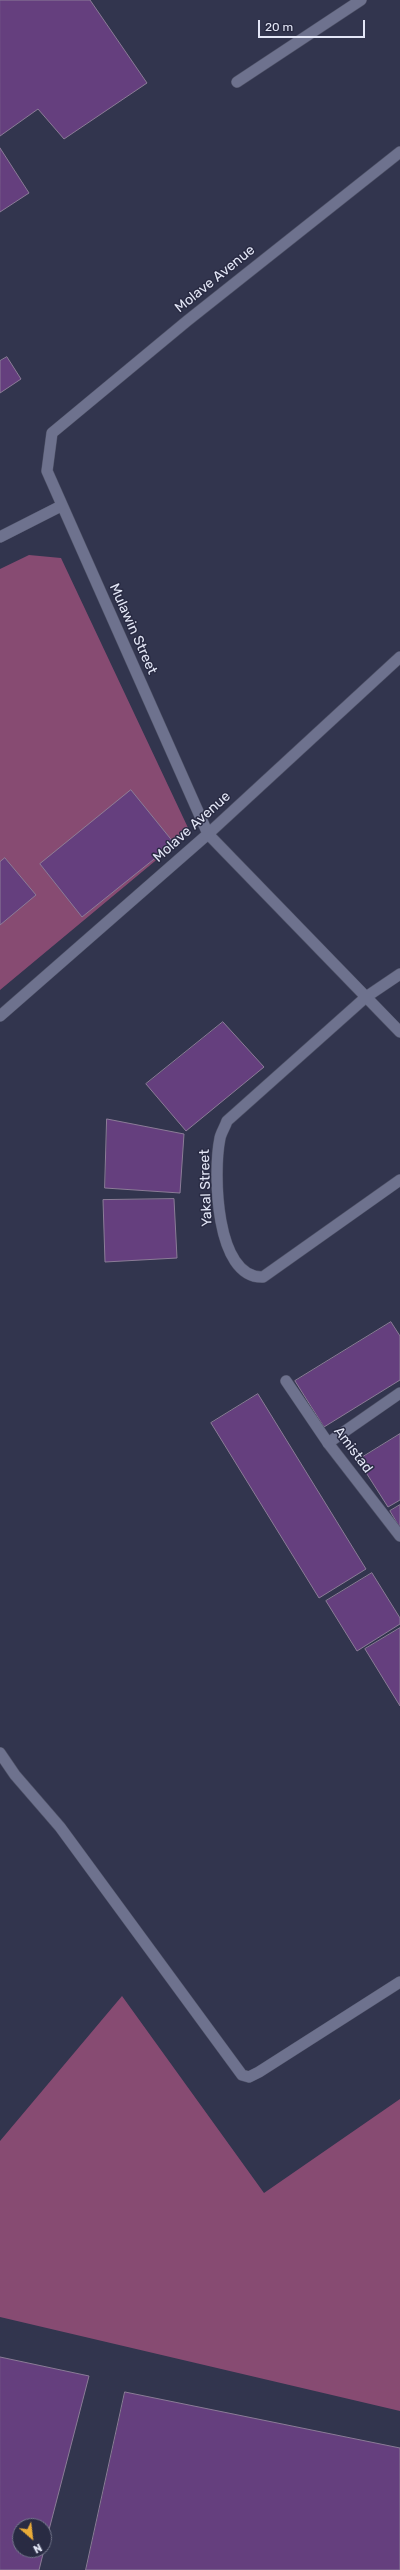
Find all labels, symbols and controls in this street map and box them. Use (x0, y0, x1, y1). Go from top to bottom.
scale bar (260, 12, 367, 38)
text: 20 m (265, 20, 293, 34)
street label: Molave Avenue (172, 242, 258, 316)
street label: Mulawin Street (105, 581, 161, 677)
street label: Molave Avenue (150, 788, 234, 866)
street label: Yakal Street (196, 1149, 216, 1227)
street label: Amistad (330, 1423, 376, 1477)
north arrow (12, 2518, 52, 2558)
text: N (31, 2541, 44, 2556)

